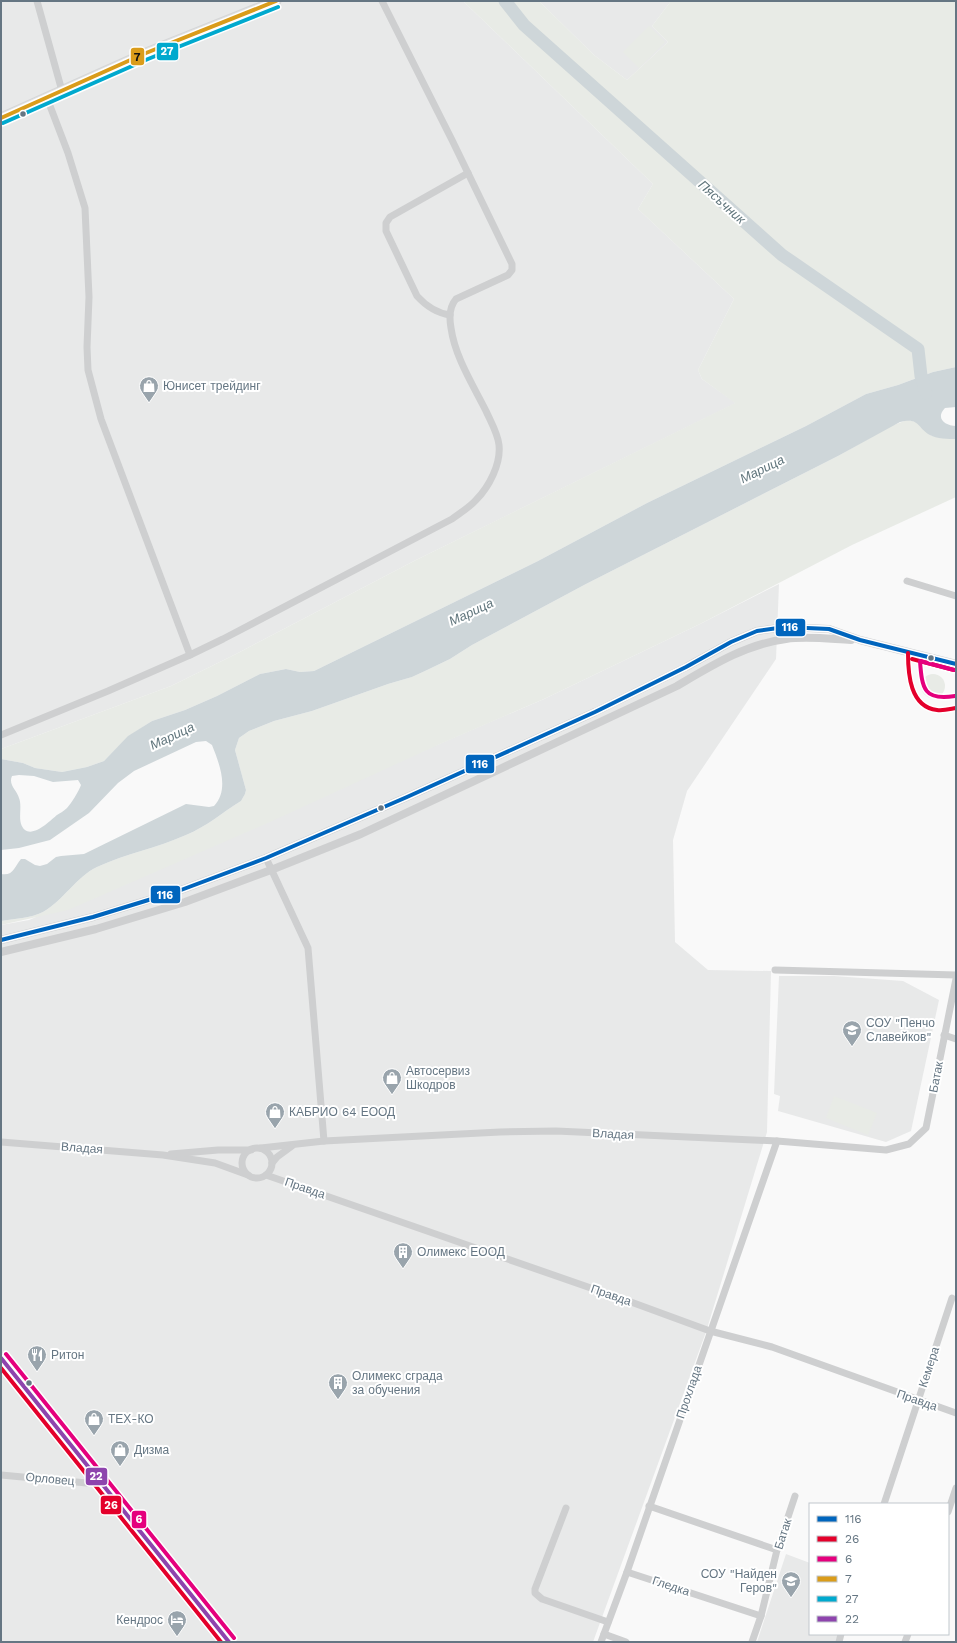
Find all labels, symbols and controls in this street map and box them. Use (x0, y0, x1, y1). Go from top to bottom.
line badge: 27 (156, 42, 179, 61)
text: 27 (160, 45, 174, 58)
line badge: 7 (130, 47, 145, 66)
text: 7 (134, 51, 141, 64)
unlabelled marker (18, 109, 28, 119)
water label: Пясъчник (695, 177, 749, 228)
shop icon: Юнисет трейдинг (138, 375, 160, 403)
place label: Юнисет трейдинг (163, 379, 261, 393)
water label: Марица (737, 452, 787, 486)
water label: Марица (446, 595, 496, 629)
line badge: 116 (775, 618, 806, 637)
text: 116 (782, 621, 798, 634)
unlabelled marker (926, 653, 936, 663)
water label: Марица (147, 719, 197, 753)
line badge: 116 (465, 754, 495, 774)
text: 116 (472, 758, 488, 771)
unlabelled marker (376, 803, 386, 813)
line badge: 116 (150, 885, 181, 904)
text: 116 (157, 889, 173, 902)
place label: СОУ "Пенчо Славейков" (866, 1016, 935, 1044)
school or university icon: СОУ "Пенчо Славейков" (841, 1019, 863, 1047)
street label: Батак (926, 1059, 946, 1094)
place label: Автосервиз Шкодров (406, 1064, 471, 1092)
shop icon: Автосервиз Шкодров (381, 1067, 403, 1095)
shop icon: КАБРИО 64 ЕООД (264, 1101, 286, 1129)
place label: КАБРИО 64 ЕООД (289, 1105, 395, 1119)
street label: Владая (592, 1126, 634, 1142)
street label: Владая (61, 1140, 103, 1156)
street label: Правда (283, 1175, 327, 1202)
building icon: Олимекс ЕООД (392, 1241, 414, 1269)
place label: Олимекс ЕООД (417, 1245, 505, 1259)
street label: Правда (589, 1282, 633, 1309)
restaurant icon: Ритон (26, 1344, 48, 1372)
street label: Кемера (916, 1345, 942, 1389)
place label: Ритон (51, 1348, 84, 1362)
street label: Прохлада (673, 1363, 705, 1420)
place label: Олимекс сграда за обучения (352, 1369, 443, 1397)
building icon: Олимекс сграда за обучения (327, 1372, 349, 1400)
unlabelled marker (24, 1378, 34, 1388)
street label: Правда (895, 1387, 939, 1414)
shop icon: ТЕХ-КО (83, 1408, 105, 1436)
place label: ТЕХ-КО (108, 1412, 154, 1426)
shop icon: Дизма (109, 1439, 131, 1467)
place label: Дизма (134, 1443, 170, 1457)
line badge: 22 (85, 1467, 108, 1486)
street label: Орловец (25, 1470, 75, 1488)
text: 22 (89, 1470, 103, 1483)
line badge: 26 (100, 1495, 122, 1515)
text: 26 (104, 1499, 118, 1512)
legend (809, 1503, 949, 1635)
line badge: 6 (131, 1510, 147, 1529)
text: 116 (845, 1512, 862, 1526)
text: 6 (136, 1513, 143, 1526)
street label: Батак (771, 1516, 795, 1551)
text: 26 (845, 1532, 859, 1546)
text: 6 (845, 1552, 852, 1566)
place label: СОУ "Найден Геров" (701, 1567, 777, 1595)
school or university icon: СОУ "Найден Геров" (780, 1570, 802, 1598)
text: 7 (845, 1572, 852, 1586)
street label: Гледка (651, 1573, 692, 1599)
text: 27 (845, 1592, 859, 1606)
hotel icon: Кендрос (166, 1609, 188, 1637)
text: 22 (845, 1612, 859, 1626)
place label: Кендрос (116, 1613, 163, 1627)

